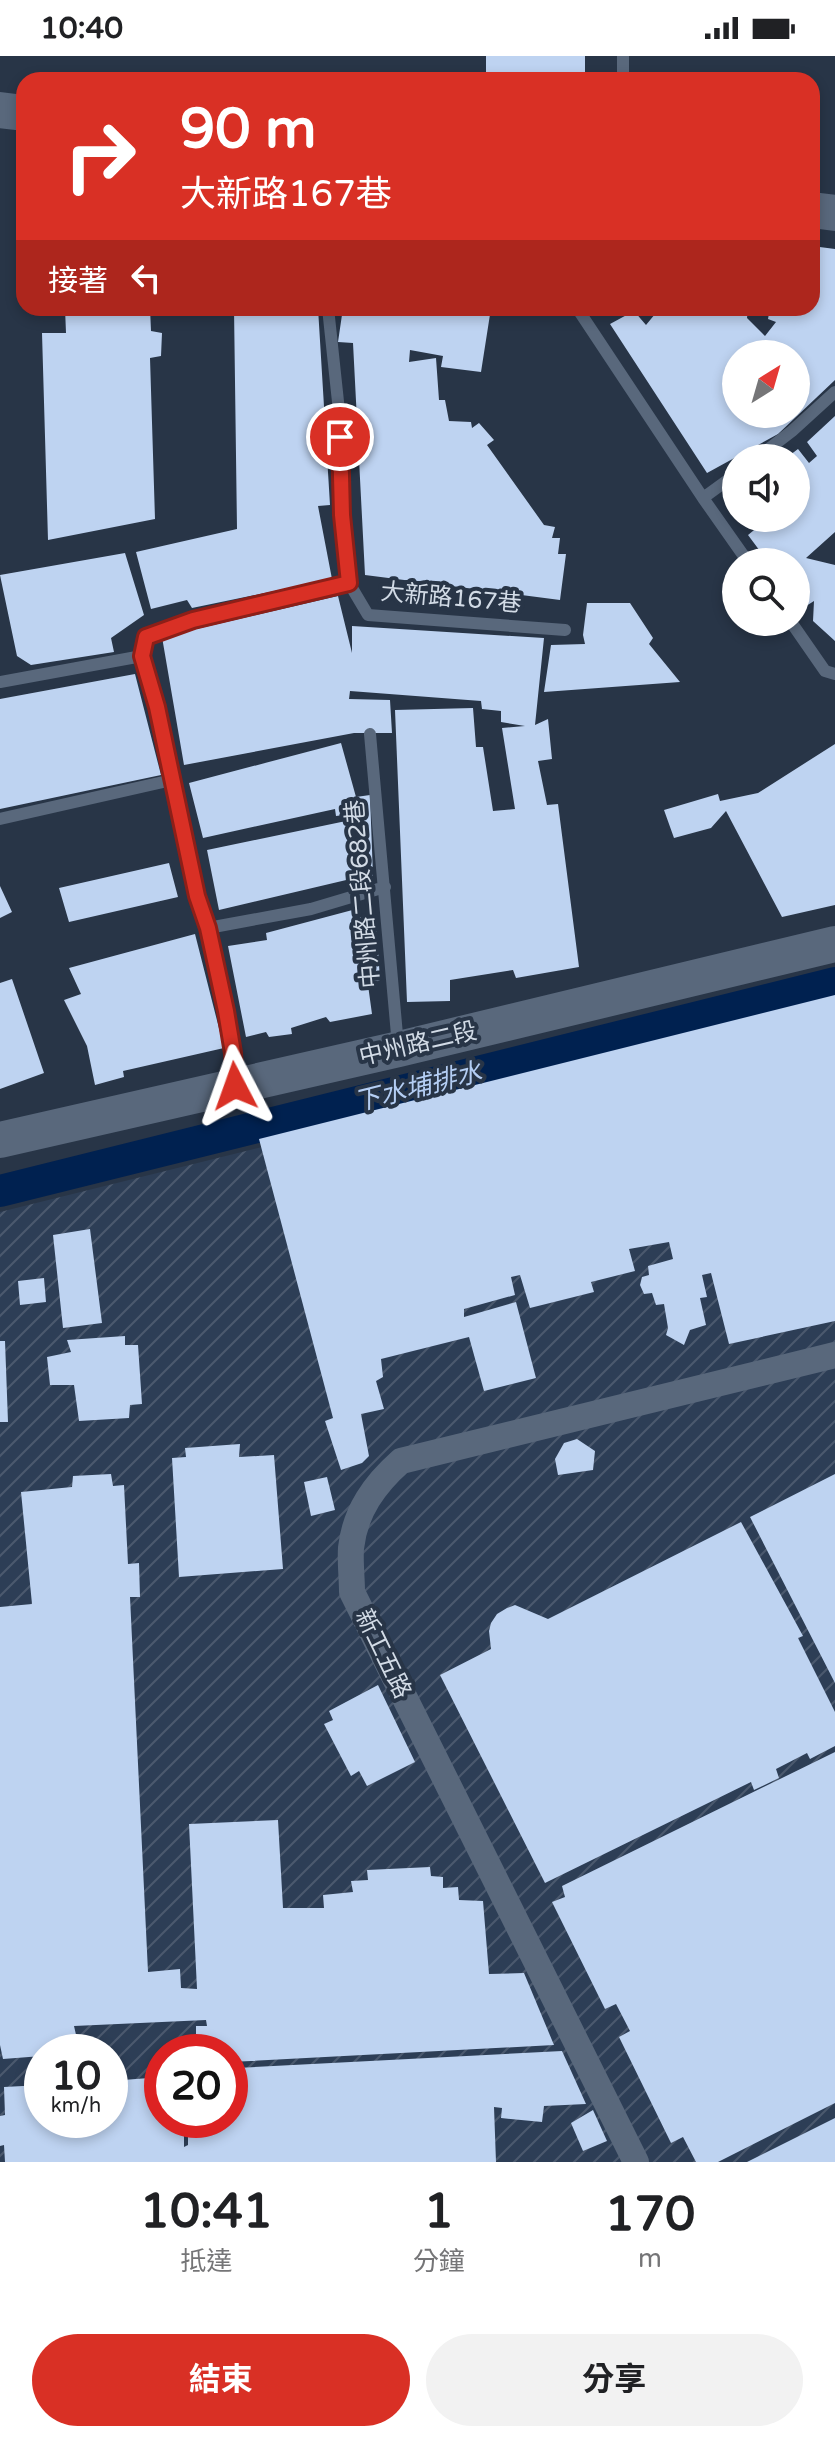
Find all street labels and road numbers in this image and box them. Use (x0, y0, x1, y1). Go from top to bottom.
street label: 大新路167巷 (379, 577, 523, 619)
street label: 中州路二段682巷 (340, 798, 386, 990)
street label: 中州路二段 (356, 1016, 480, 1072)
street label: 新工五路 (349, 1605, 417, 1703)

